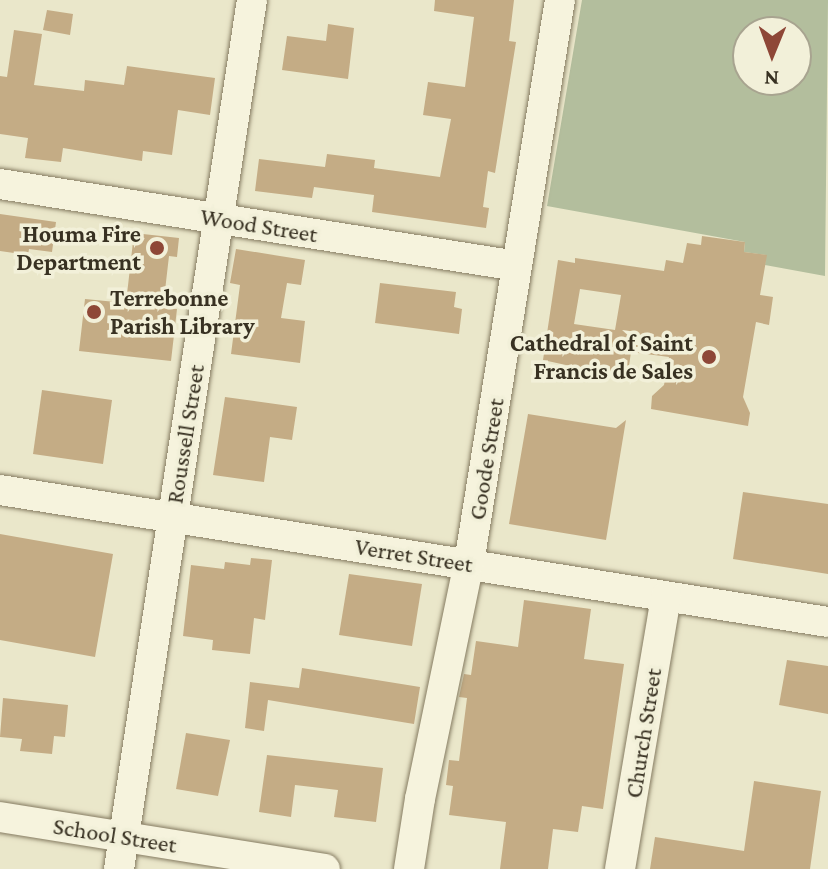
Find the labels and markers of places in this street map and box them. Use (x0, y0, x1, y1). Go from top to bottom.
place label: Houma Fire Department (16, 220, 141, 276)
marker: Houma Fire Department (148, 239, 166, 257)
place label: Terrebonne Parish Library (110, 284, 255, 340)
marker: Terrebonne Parish Library (85, 303, 103, 321)
place label: Cathedral of Saint Francis de Sales (510, 329, 693, 385)
marker: Cathedral of Saint Francis de Sales (700, 348, 718, 366)

